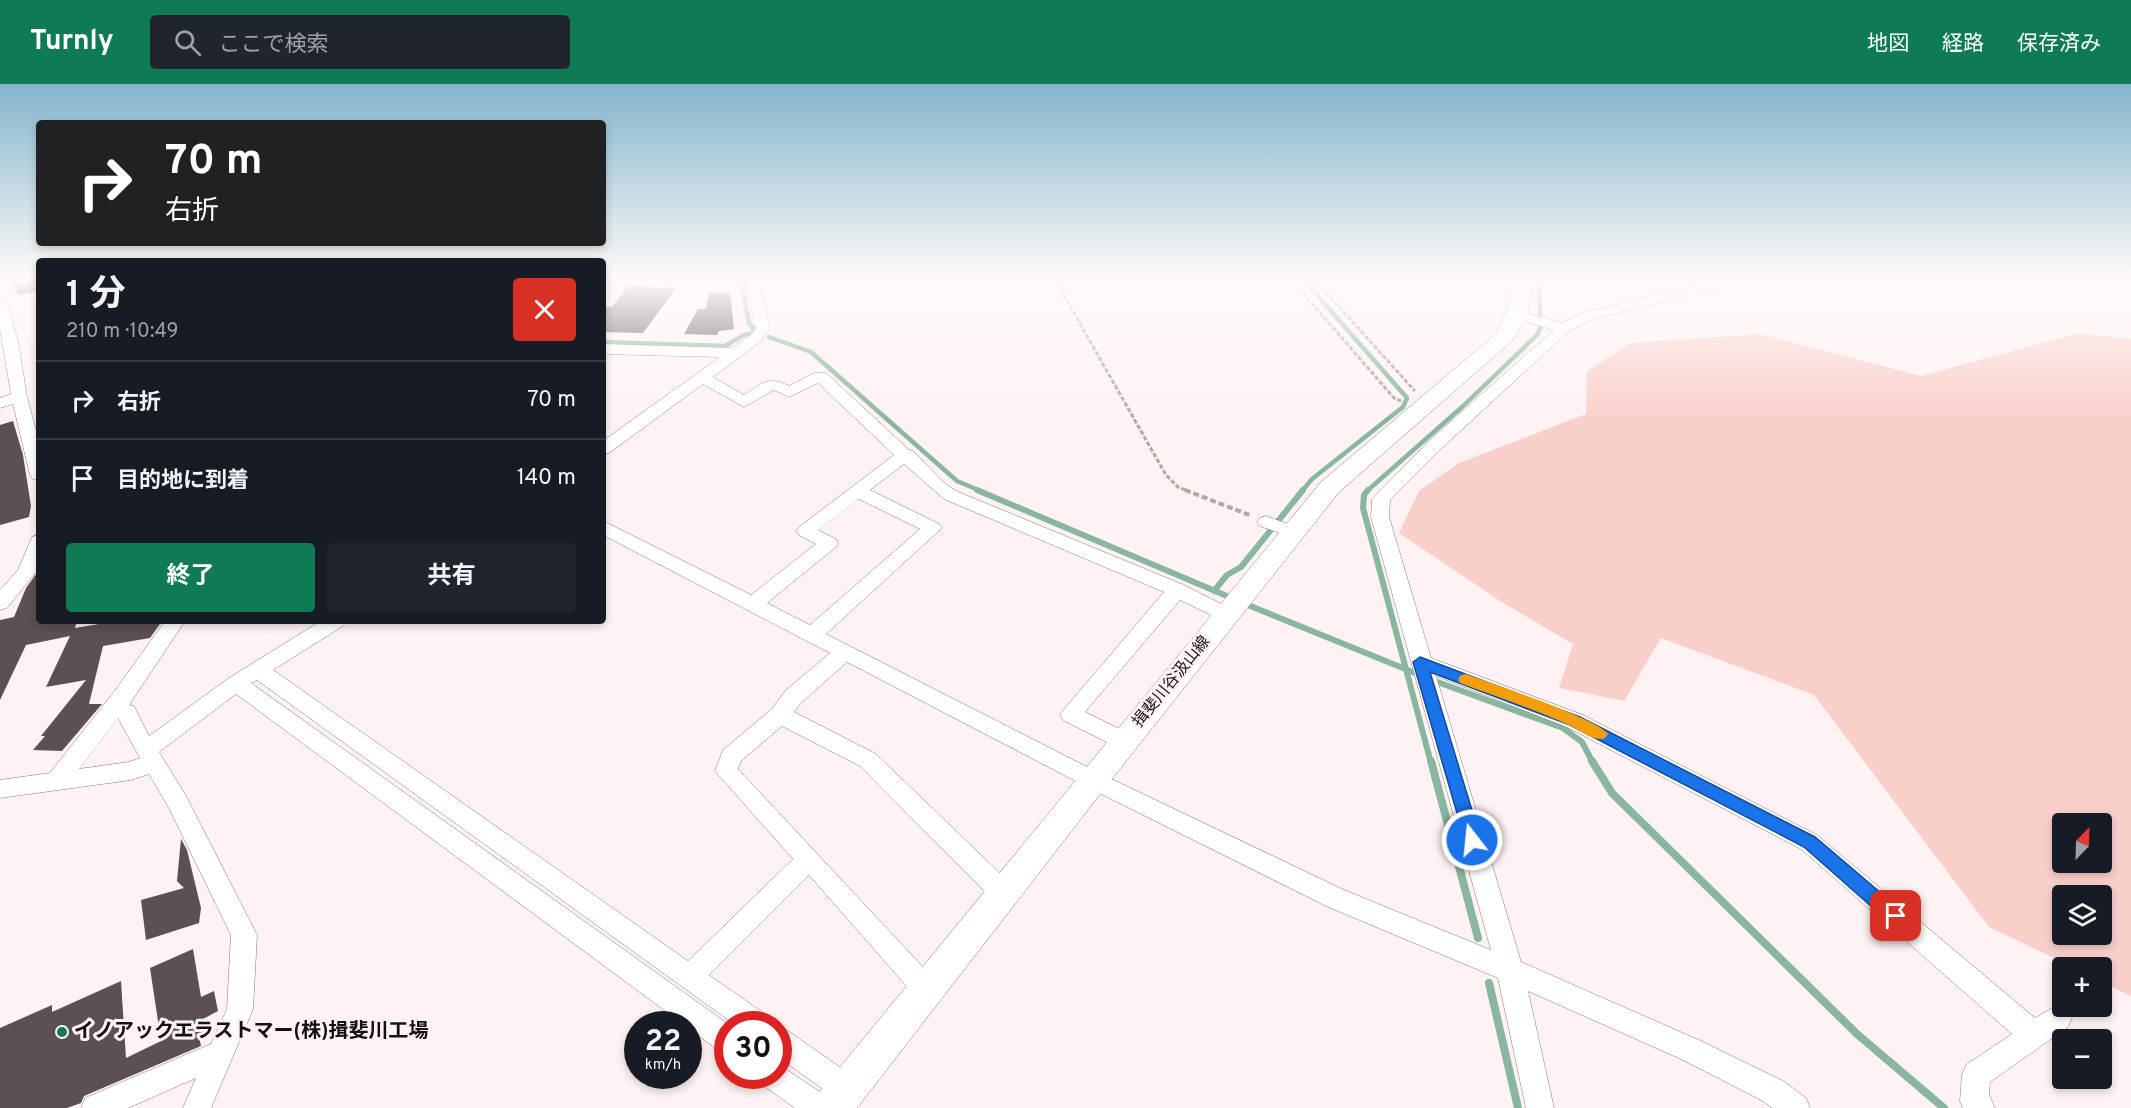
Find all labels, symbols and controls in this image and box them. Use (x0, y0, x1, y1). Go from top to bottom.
search box (150, 15, 570, 69)
text: Turnly (30, 24, 114, 60)
icon: search (171, 26, 204, 59)
text: 地図 (1867, 31, 1909, 58)
text: 経路 (1942, 31, 1984, 58)
text: 保存済み (2017, 31, 2101, 58)
text: ここで検索 (219, 32, 329, 59)
text: 70 m (165, 136, 263, 189)
icon: right (66, 144, 144, 222)
text: 右折 (165, 195, 219, 229)
text: 1 分 (66, 273, 125, 319)
button: close (513, 278, 576, 341)
text: 210 m · 10:49 (66, 319, 178, 345)
icon: right (66, 384, 99, 417)
text: 70 m (527, 387, 576, 414)
text: 右折 (117, 390, 161, 417)
icon: arrive (66, 462, 99, 495)
text: 140 m (517, 465, 576, 492)
text: 目的地に到着 (117, 468, 249, 495)
button: 終了 (66, 543, 315, 612)
button: 共有 (327, 543, 576, 612)
street label: 揖斐川谷汲山線 (1129, 632, 1215, 732)
position arrow (1440, 808, 1504, 872)
north arrow (2052, 813, 2112, 873)
map controls (2052, 813, 2112, 1089)
button: layers (2052, 885, 2112, 945)
pin (1870, 890, 1921, 941)
icon: arrive (1879, 899, 1912, 932)
button: + (2052, 957, 2112, 1017)
speed limit sign: 30 (714, 1011, 792, 1089)
place label: イノアックエラストマー(株)揖斐川工場 (74, 1019, 429, 1045)
text: 22 (645, 1024, 681, 1061)
marker: イノアックエラストマー(株)揖斐川工場 (55, 1025, 69, 1039)
button: − (2052, 1029, 2112, 1089)
text: km/h (645, 1056, 681, 1075)

